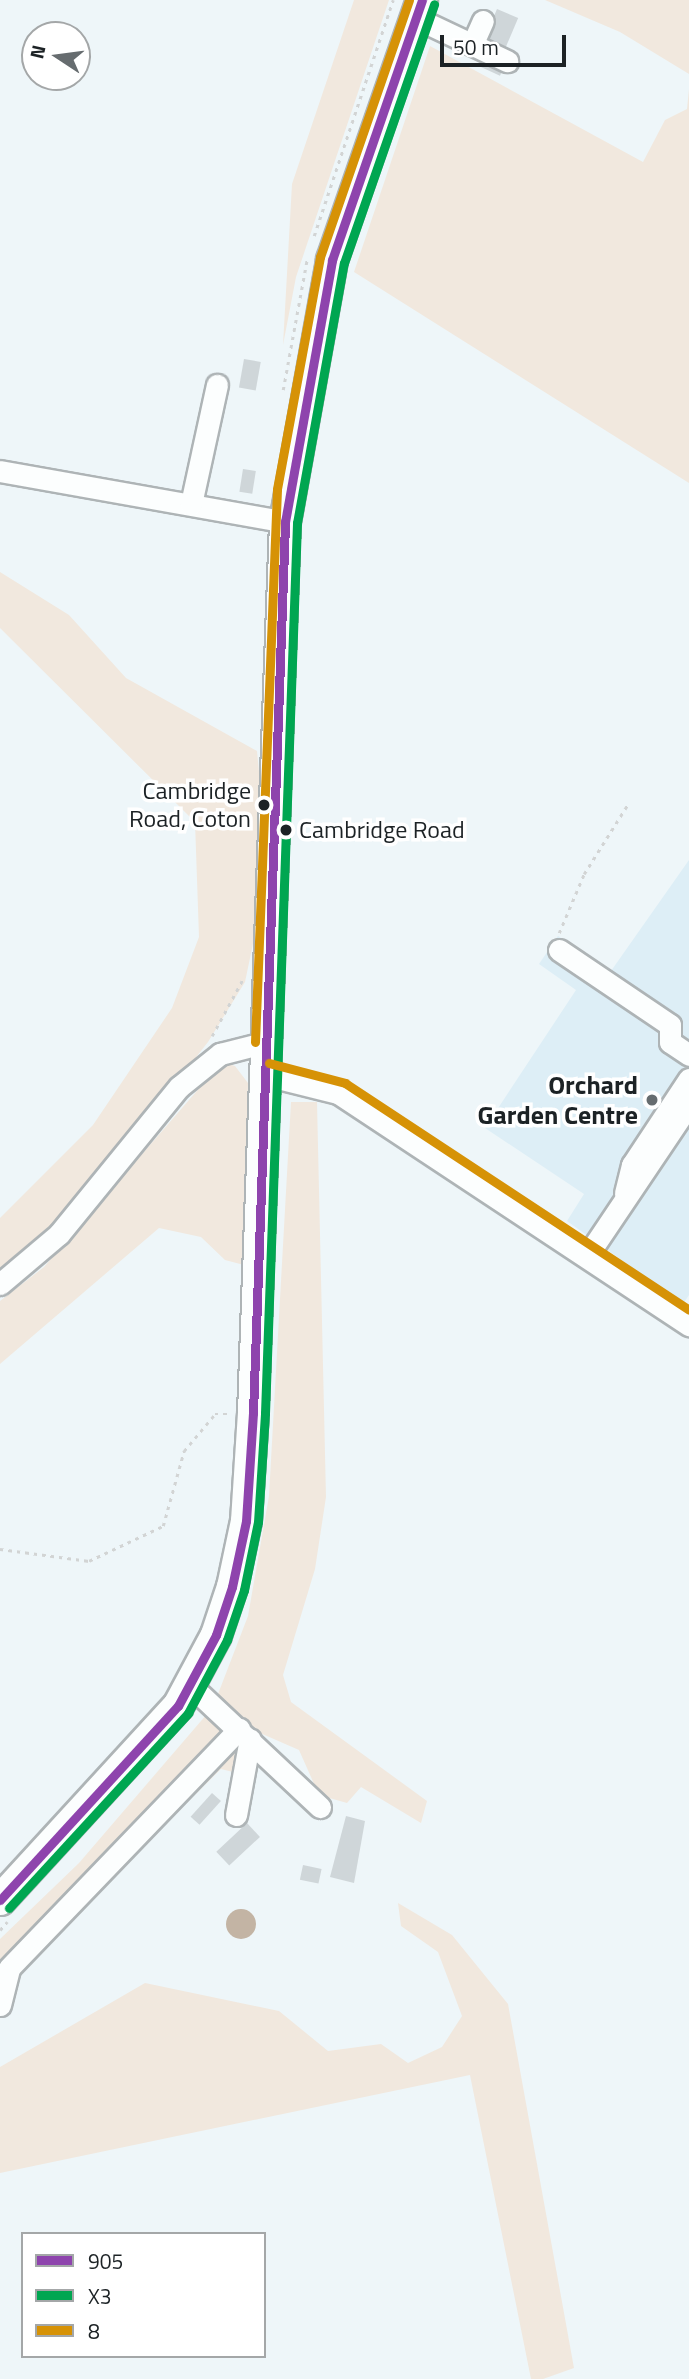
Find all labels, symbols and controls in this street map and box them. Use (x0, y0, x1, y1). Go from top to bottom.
north arrow (21, 21, 91, 91)
scale bar (444, 21, 570, 65)
text: 50 m (453, 31, 499, 63)
text: N (21, 42, 53, 61)
place label: Cambridge Road, Coton (129, 777, 251, 833)
marker: Cambridge Road, Coton (257, 798, 271, 812)
place label: Cambridge Road (299, 816, 465, 844)
marker: Cambridge Road (279, 823, 293, 837)
place label: Orchard Garden Centre (478, 1069, 638, 1130)
marker: Orchard Garden Centre (644, 1092, 660, 1108)
legend (21, 2232, 266, 2358)
text: 905 (88, 2245, 123, 2277)
text: X3 (88, 2280, 111, 2312)
text: 8 (88, 2315, 100, 2347)

